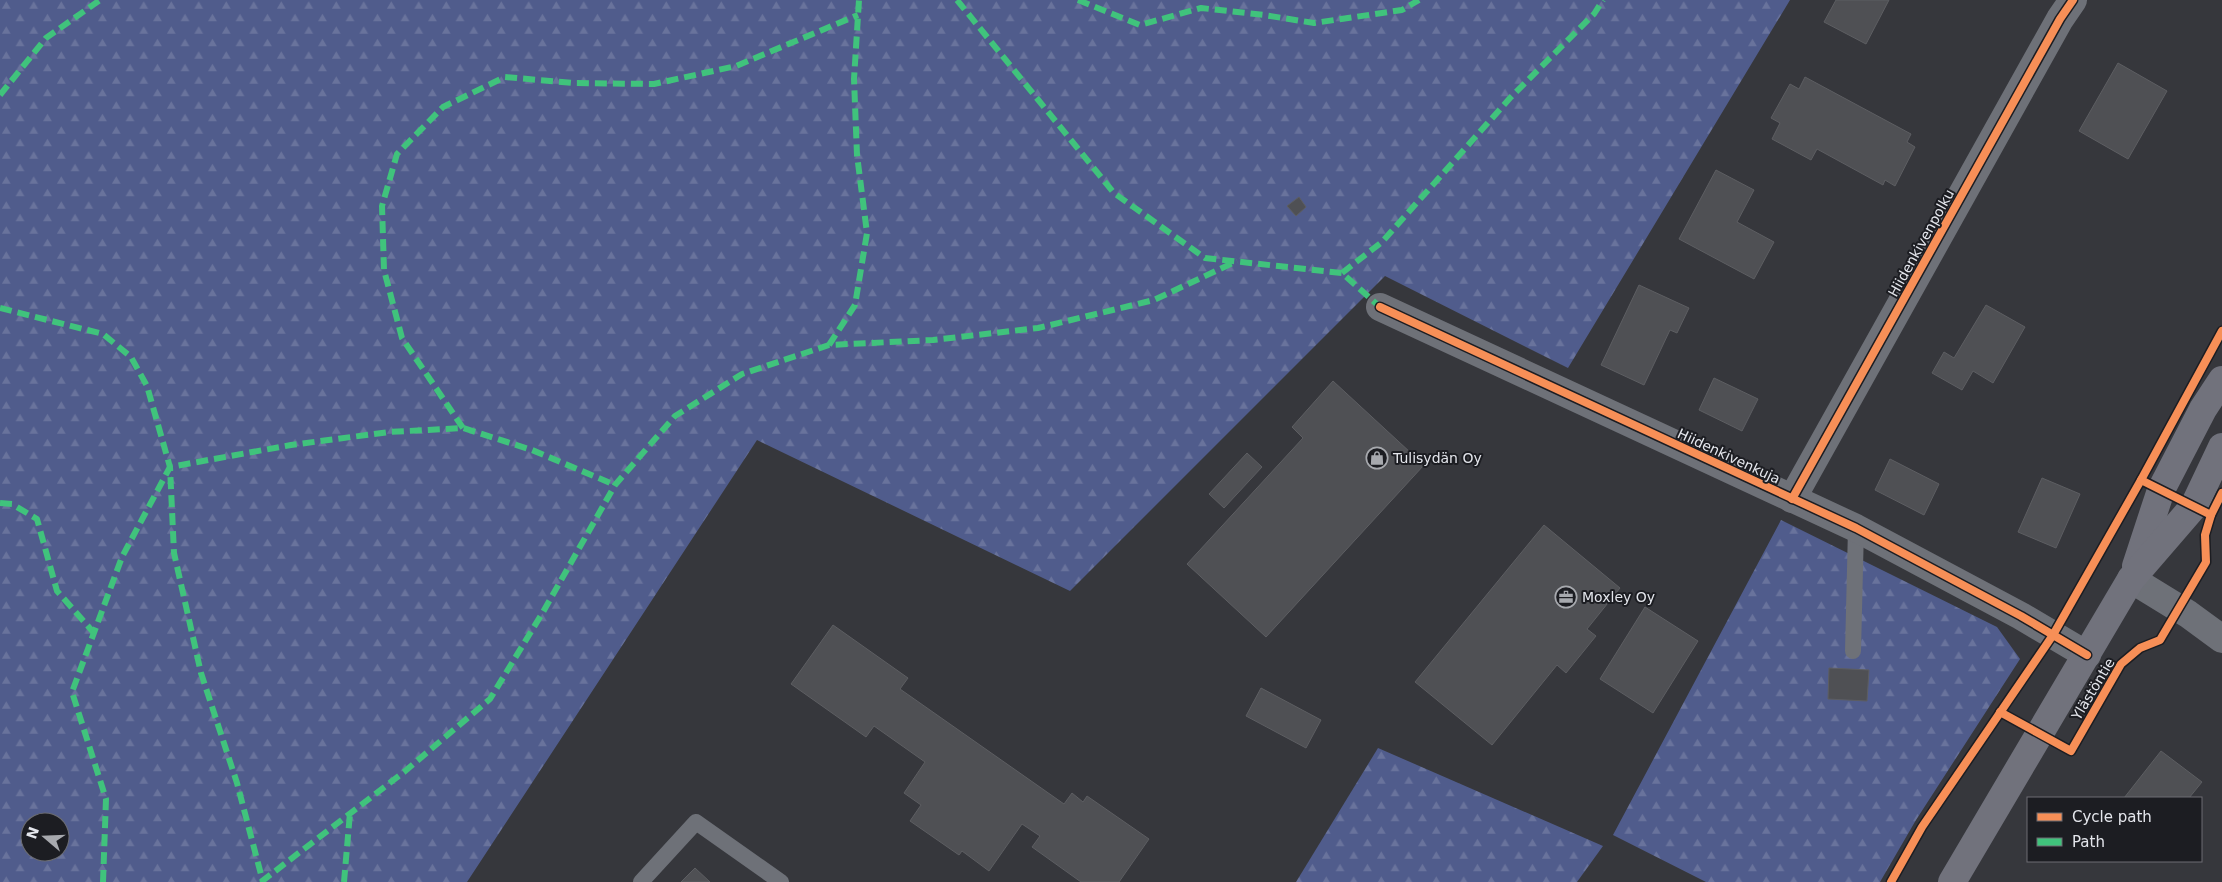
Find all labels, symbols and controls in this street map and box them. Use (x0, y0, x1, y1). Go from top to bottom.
street label: Hiidenkivenpolku (1885, 186, 1957, 300)
street label: Hiidenkivenkuja (1675, 425, 1783, 487)
shop icon: Tulisydän Oy (1365, 446, 1389, 470)
place label: Tulisydän Oy (1392, 450, 1482, 466)
office icon: Moxley Oy (1554, 585, 1578, 609)
place label: Moxley Oy (1582, 589, 1655, 605)
street label: Ylästöntie (2068, 655, 2118, 724)
legend (2027, 797, 2202, 862)
text: Cycle path (2072, 808, 2152, 826)
north arrow (20, 812, 70, 862)
text: N (23, 825, 42, 841)
text: Path (2072, 833, 2105, 851)

